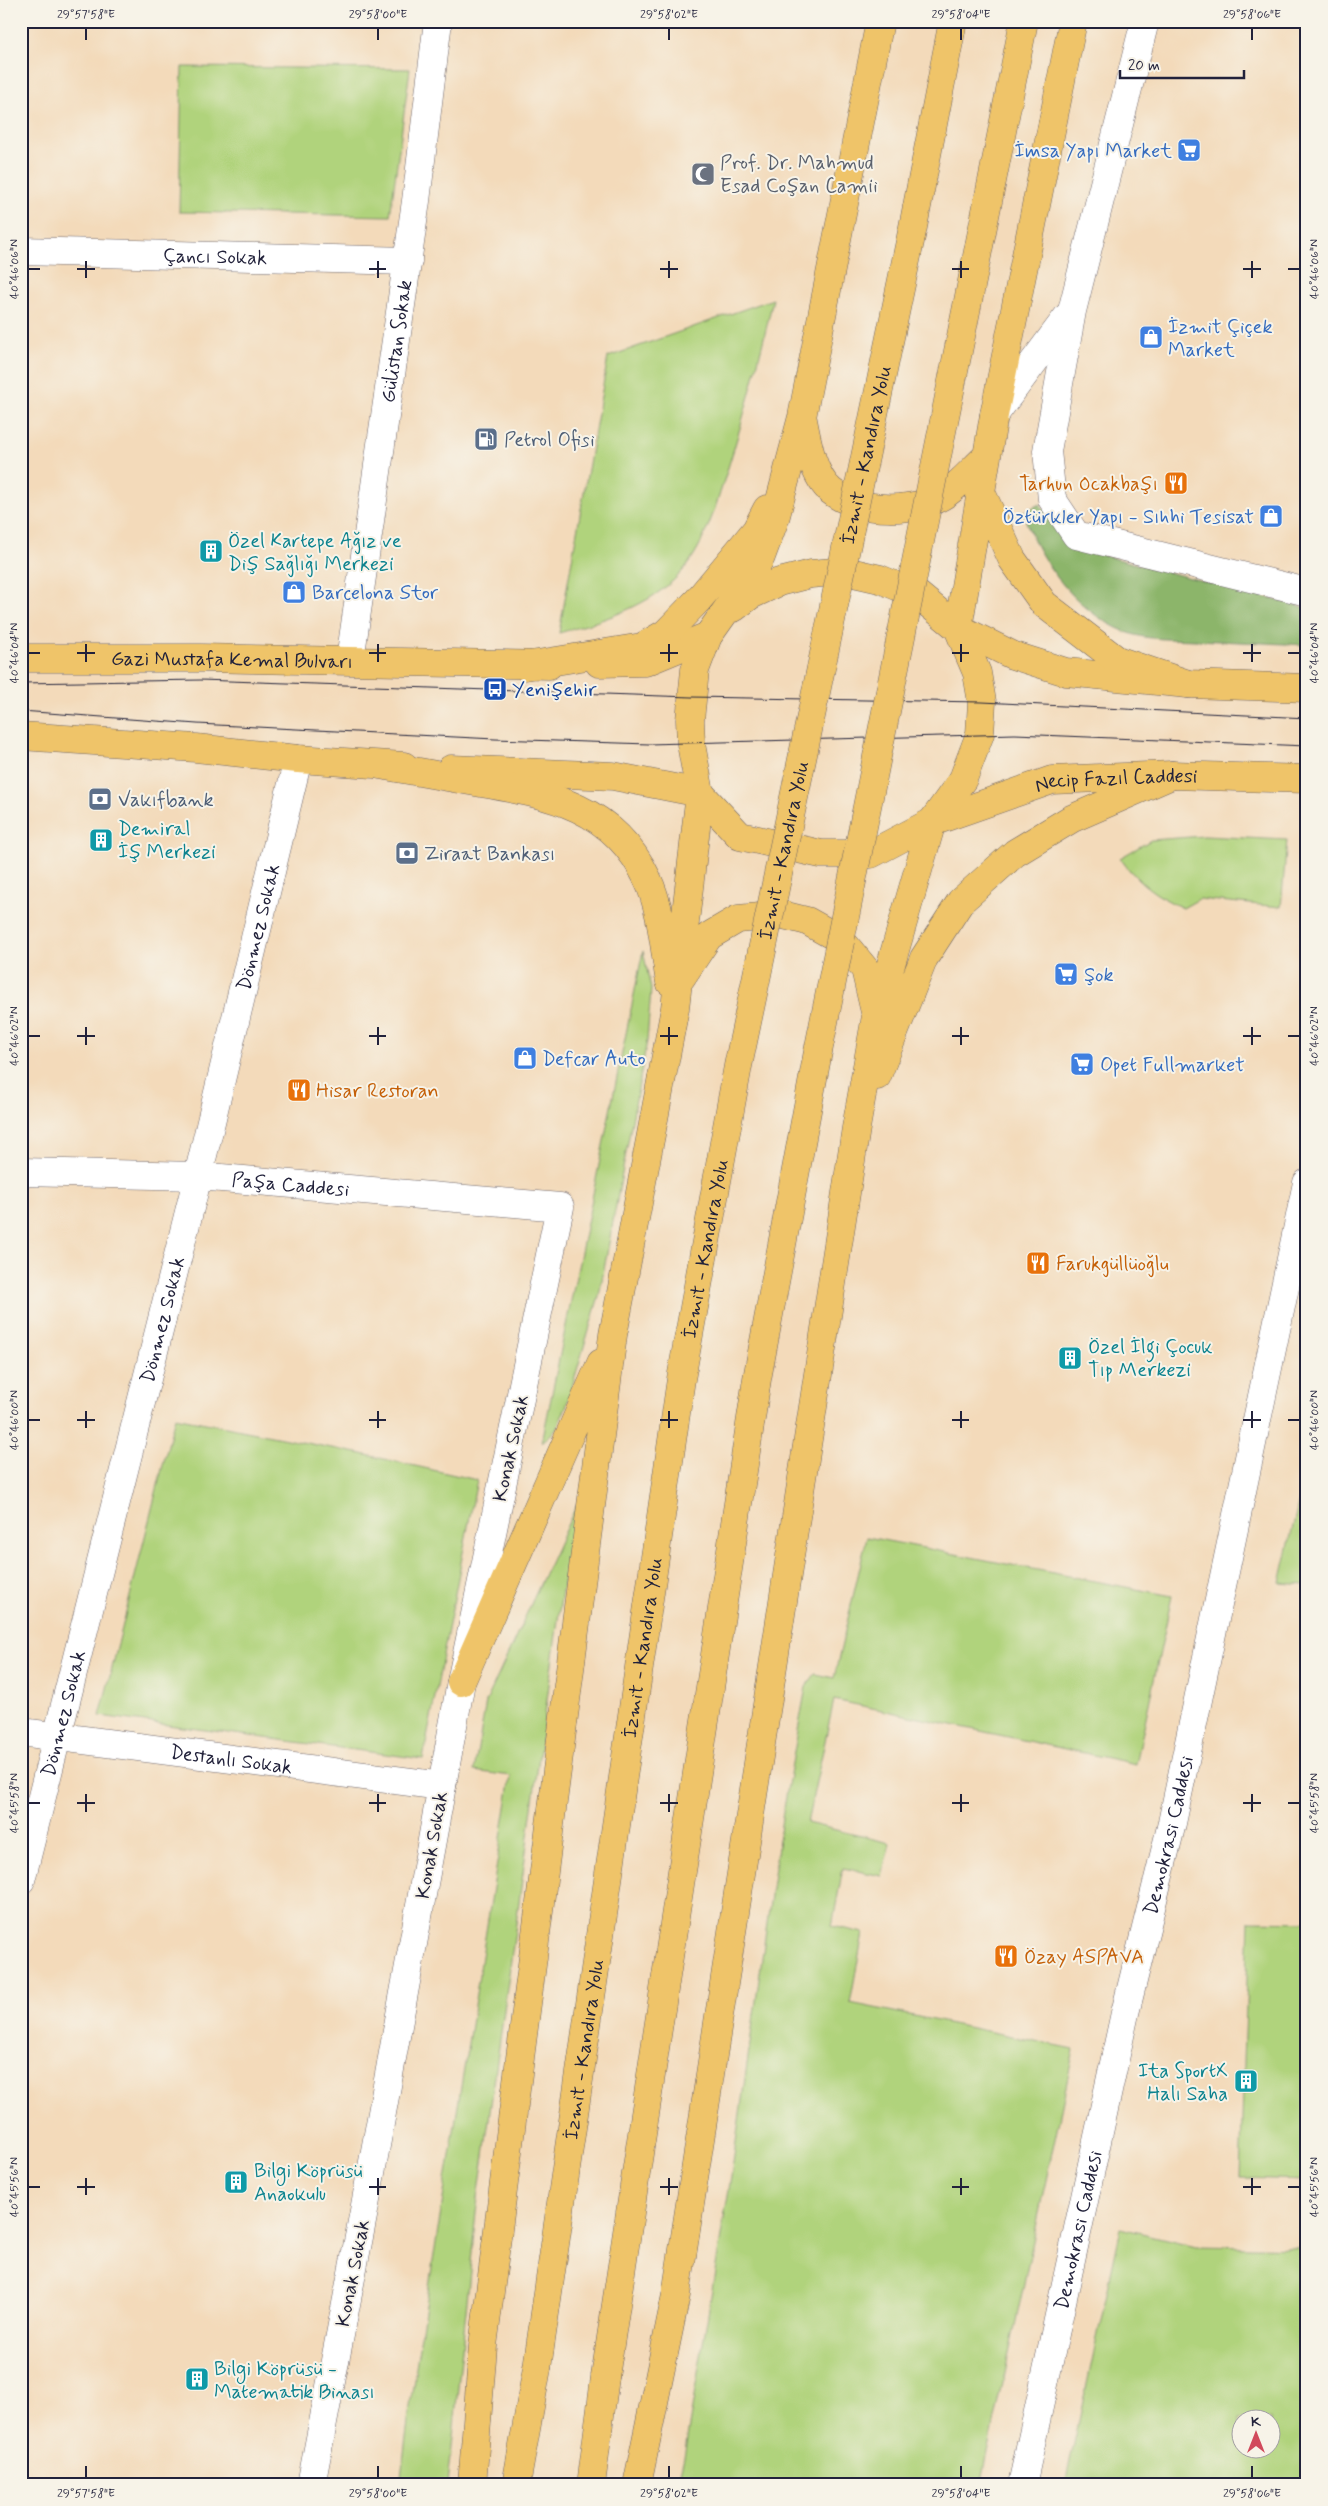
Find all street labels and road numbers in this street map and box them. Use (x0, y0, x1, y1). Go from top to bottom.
street label: Çancı Sokak (162, 243, 267, 272)
street label: Gülistan Sokak (375, 278, 419, 405)
street label: İzmit - Kandıra Yolu (835, 363, 899, 547)
street label: Gazi Mustafa Kemal Bulvarı (111, 646, 353, 676)
street label: İzmit - Kandıra Yolu (753, 759, 816, 942)
street label: Necip Fazıl Caddesi (1031, 763, 1198, 800)
street label: Dönmez Sokak (231, 861, 287, 993)
street label: İzmit - Kandıra Yolu (677, 1157, 736, 1341)
street label: Paşa Caddesi (231, 1167, 350, 1204)
street label: Dönmez Sokak (135, 1254, 192, 1386)
street label: Konak Sokak (487, 1392, 536, 1504)
street label: İzmit - Kandıra Yolu (617, 1556, 670, 1740)
street label: Dönmez Sokak (36, 1647, 93, 1780)
street label: Destanlı Sokak (168, 1739, 294, 1782)
street label: Demokrasi Caddesi (1138, 1754, 1201, 1918)
street label: Konak Sokak (410, 1789, 455, 1901)
street label: İzmit - Kandıra Yolu (558, 1958, 611, 2142)
street label: Demokrasi Caddesi (1049, 2148, 1110, 2312)
street label: Konak Sokak (330, 2217, 377, 2329)

